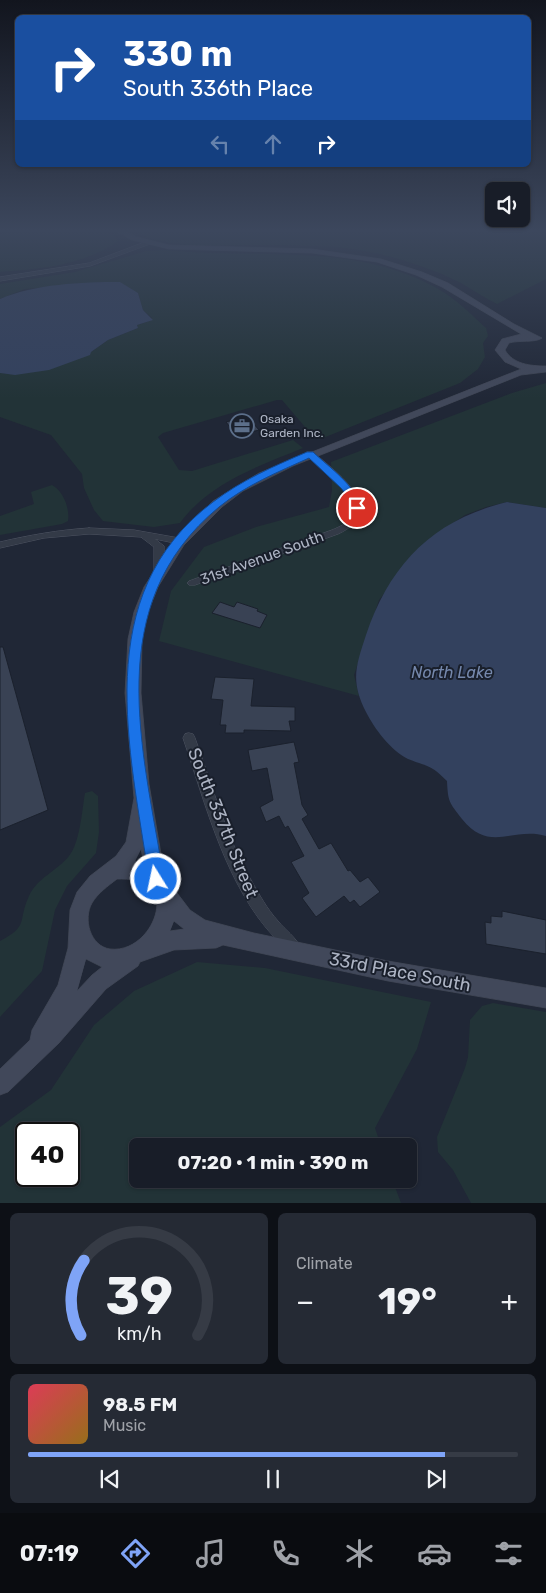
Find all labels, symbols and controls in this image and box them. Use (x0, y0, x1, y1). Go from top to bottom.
text: 330 m (123, 33, 232, 75)
icon: right (40, 35, 105, 100)
text: South 336th Place (123, 75, 313, 102)
icon: left (206, 130, 234, 158)
icon: ahead (259, 130, 287, 158)
icon: right (312, 130, 340, 158)
map controls (485, 182, 530, 227)
button: sound (485, 182, 530, 227)
place label: Osaka Garden Inc. (260, 412, 324, 440)
office icon: Osaka Garden Inc. (229, 413, 255, 439)
pin (336, 487, 378, 529)
icon: arrive (343, 494, 371, 522)
street label: 31st Avenue South (198, 527, 326, 589)
water label: North Lake (411, 663, 493, 682)
street label: South 337th Street (183, 745, 263, 901)
position arrow (129, 852, 181, 904)
street label: 33rd Place South (327, 947, 473, 997)
speed limit sign: 40 (15, 1122, 80, 1187)
text: 07:20 · 1 min · 390 m (178, 1151, 368, 1174)
text: Climate (296, 1254, 353, 1273)
text: 39 (105, 1265, 173, 1327)
text: 19° (378, 1278, 437, 1324)
text: − (296, 1285, 314, 1318)
text: + (501, 1285, 518, 1318)
text: km/h (117, 1323, 161, 1344)
text: 98.5 FM (103, 1393, 177, 1416)
text: Music (103, 1416, 146, 1435)
icon: previous (96, 1465, 124, 1493)
icon: pause (259, 1465, 287, 1493)
icon: next (422, 1465, 450, 1493)
icon: directions (118, 1536, 153, 1571)
icon: music (193, 1536, 228, 1571)
icon: phone (268, 1536, 303, 1571)
icon: climate (342, 1536, 377, 1571)
icon: car (417, 1536, 452, 1571)
icon: filters (491, 1536, 526, 1571)
text: 07:19 (20, 1540, 79, 1567)

